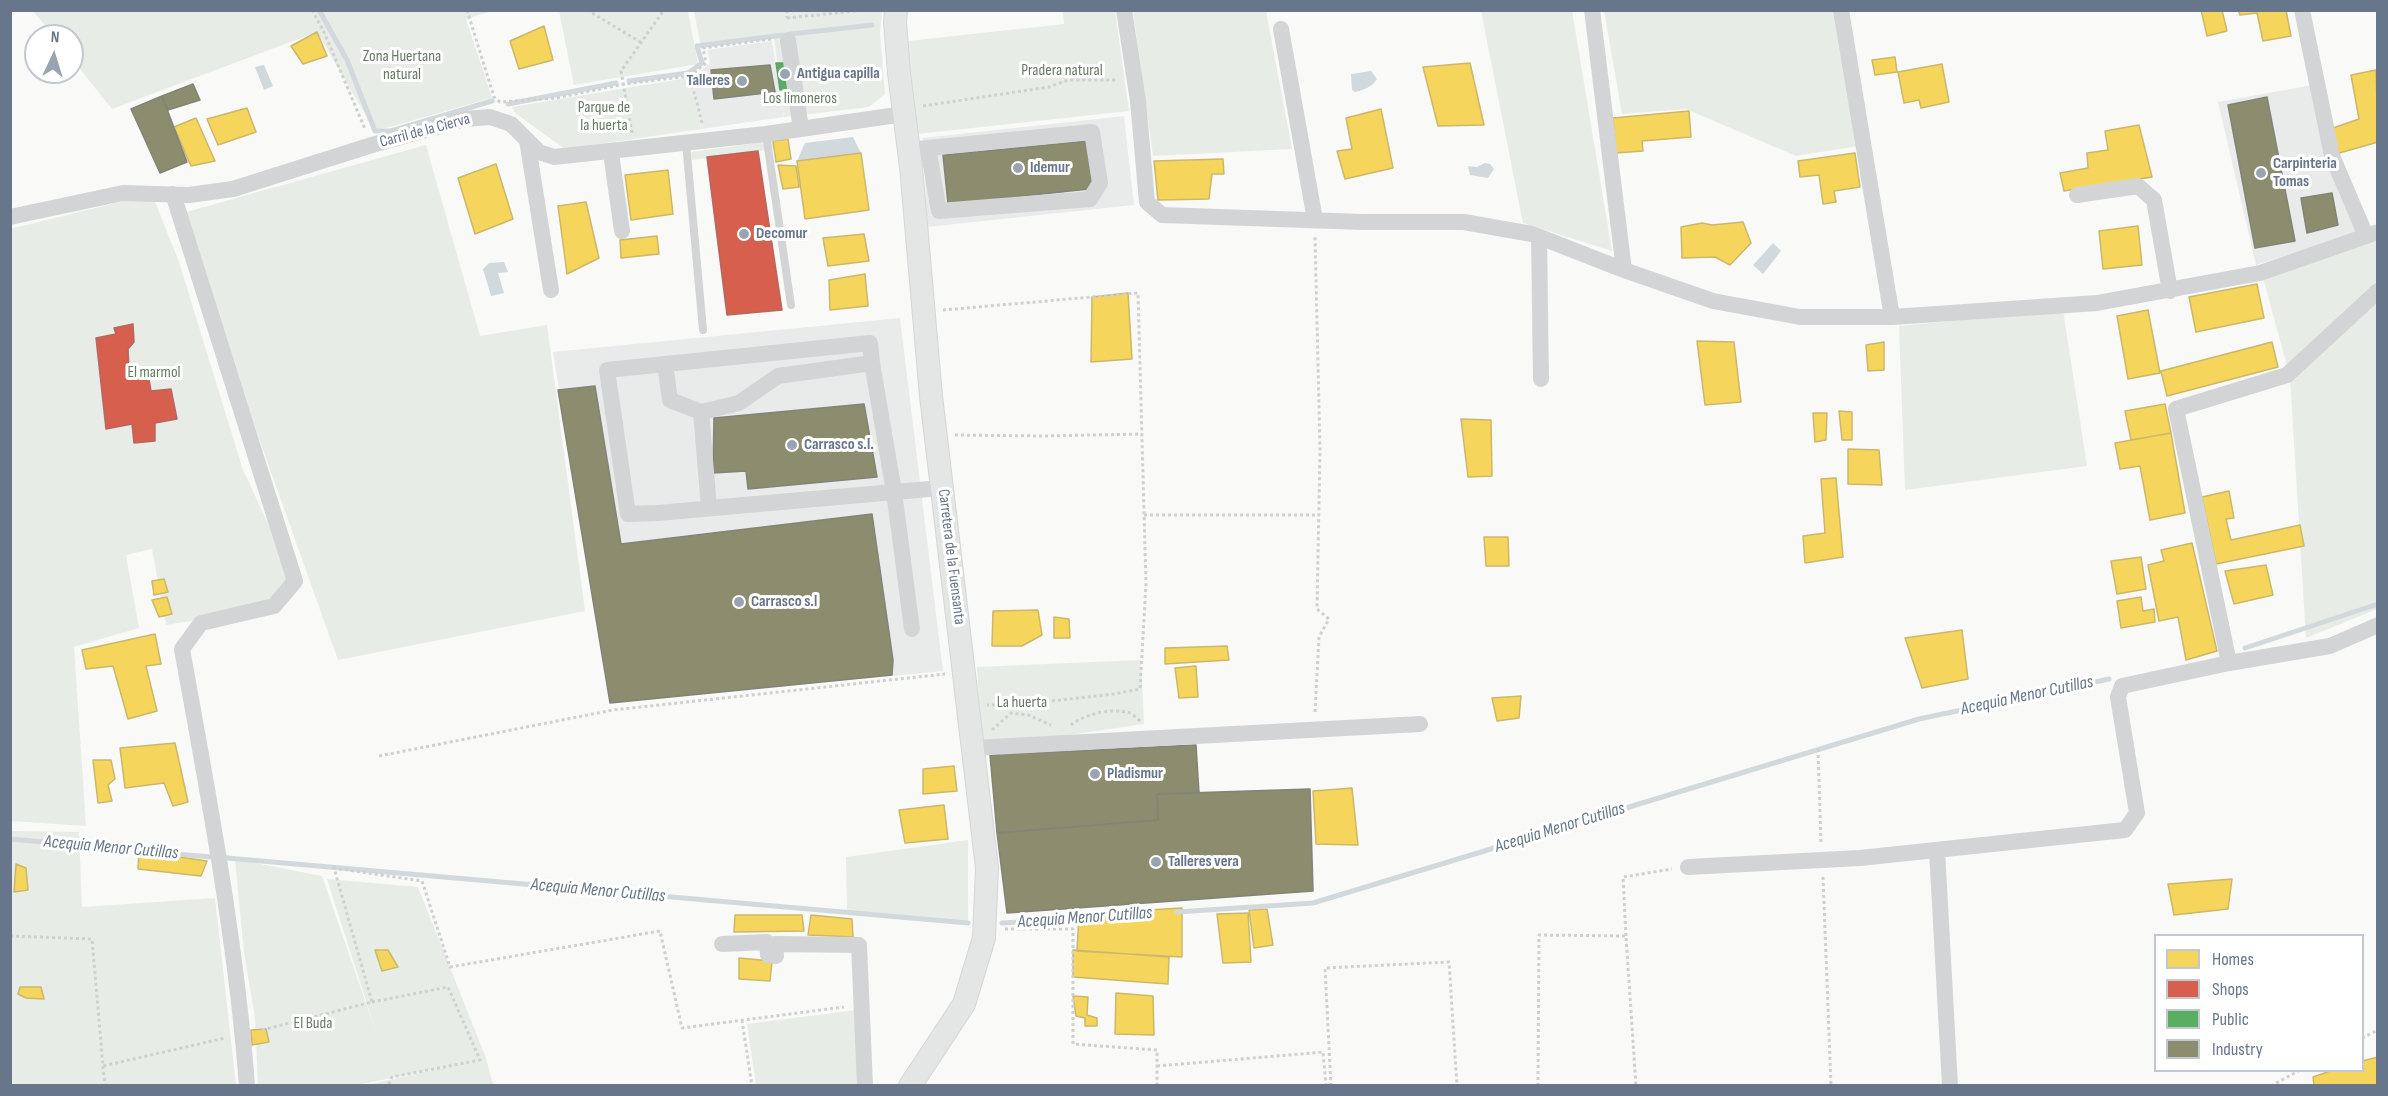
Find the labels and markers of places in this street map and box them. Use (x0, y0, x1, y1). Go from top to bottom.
place label: Antigua capilla (797, 64, 880, 84)
marker: Antigua capilla (778, 67, 792, 81)
place label: Talleres (686, 71, 730, 91)
marker: Talleres (735, 74, 749, 88)
place label: Carpinteria Tomas (2273, 154, 2337, 192)
place label: Idemur (1030, 158, 1070, 178)
marker: Idemur (1011, 161, 1025, 175)
marker: Carpinteria Tomas (2254, 166, 2268, 180)
place label: Decomur (756, 224, 807, 244)
marker: Decomur (737, 227, 751, 241)
place label: Carrasco s.l. (804, 435, 874, 455)
marker: Carrasco s.l. (785, 438, 799, 452)
place label: Carrasco s.l (751, 592, 817, 612)
marker: Carrasco s.l (732, 595, 746, 609)
place label: Pladismur (1107, 764, 1163, 784)
marker: Pladismur (1088, 767, 1102, 781)
place label: Talleres vera (1168, 852, 1239, 872)
marker: Talleres vera (1149, 855, 1163, 869)

